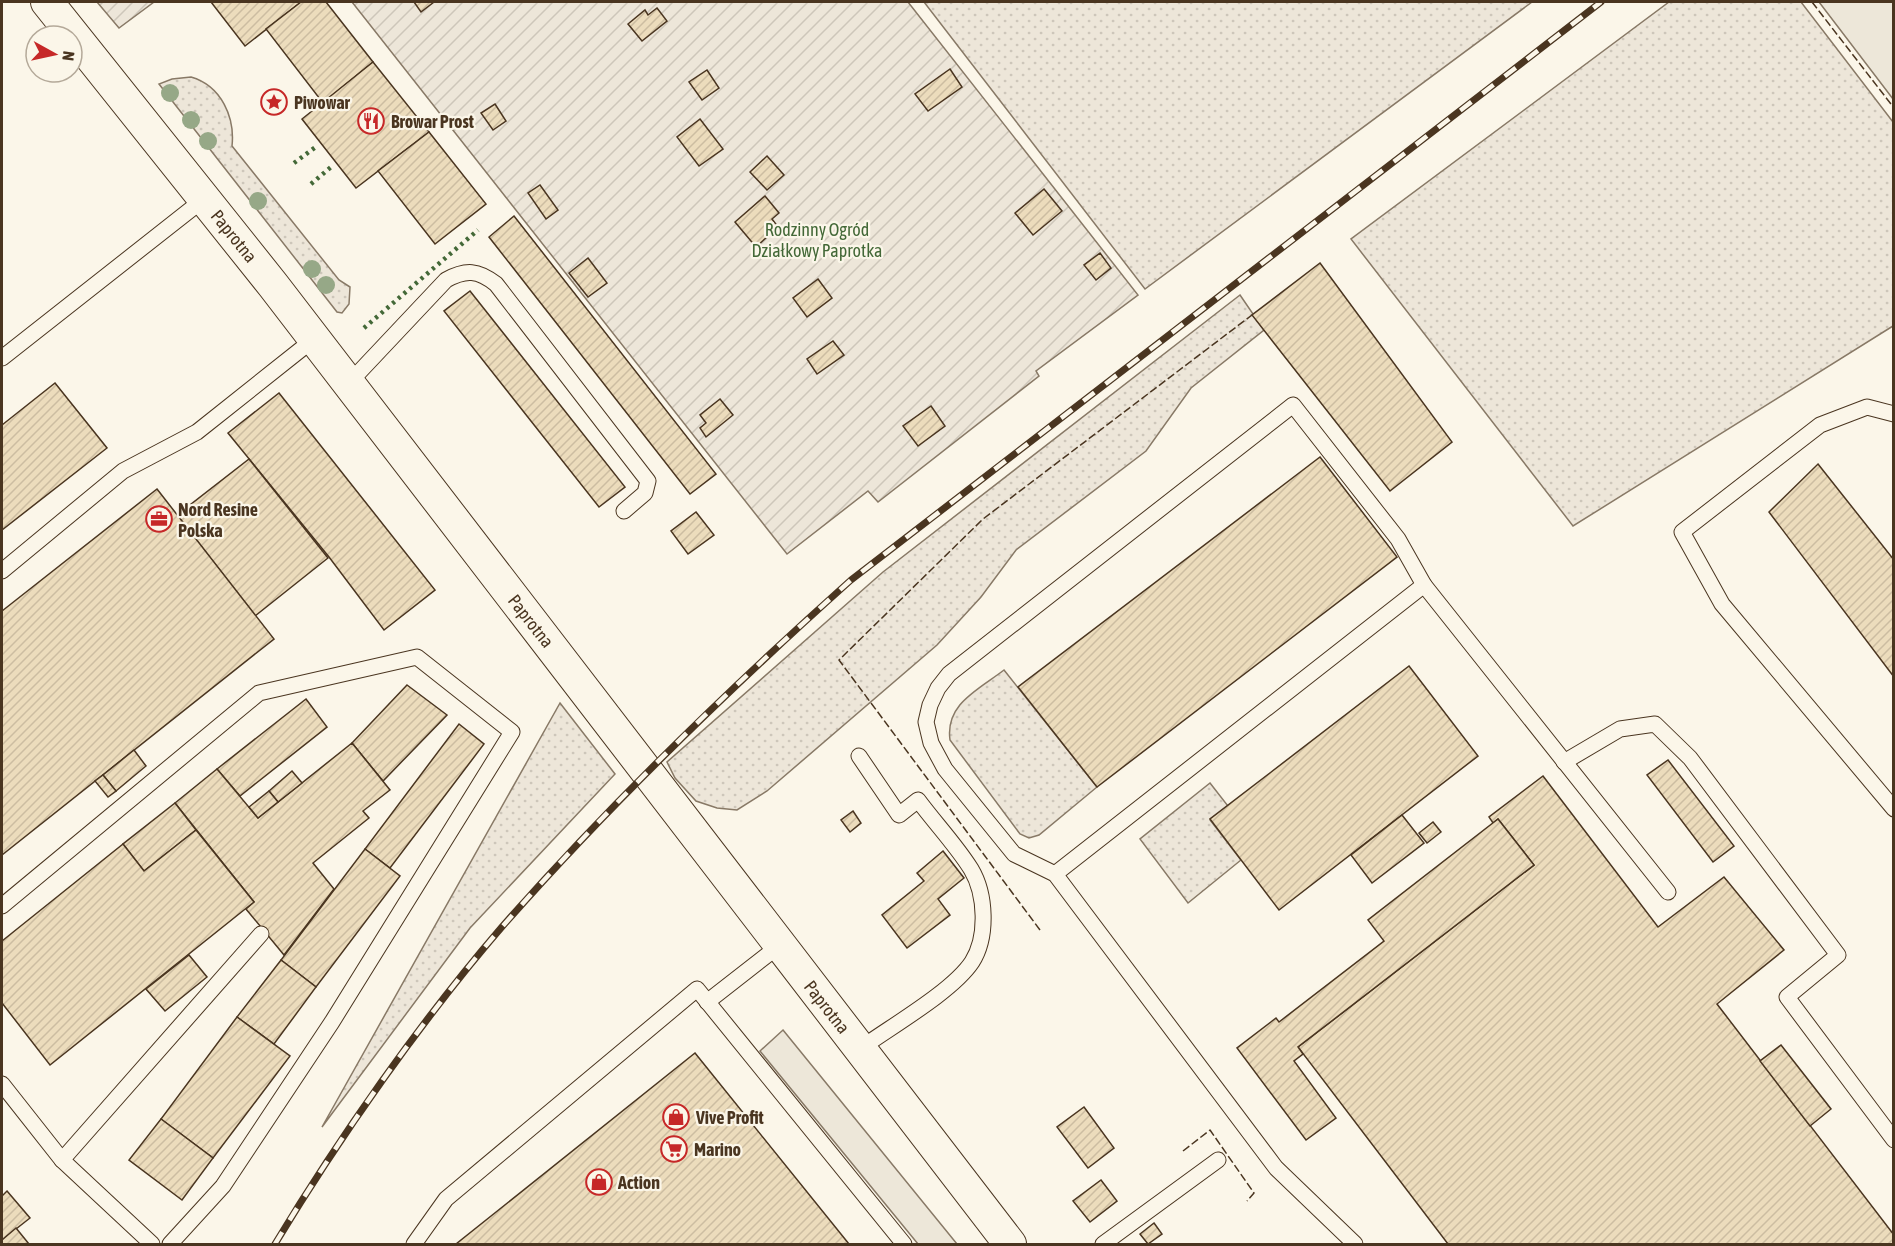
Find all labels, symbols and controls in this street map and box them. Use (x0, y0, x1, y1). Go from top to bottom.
north arrow (24, 24, 84, 84)
text: N (59, 50, 78, 62)
place icon: Piwowar (259, 87, 289, 117)
place label: Piwowar (294, 92, 351, 113)
restaurant icon: Browar Prost (356, 106, 386, 136)
place label: Browar Prost (391, 111, 475, 132)
street label: Paprotna (207, 206, 261, 266)
park label: Rodzinny Ogród Działkowy Paprotka (752, 219, 882, 261)
place label: Nord Resine Polska (178, 499, 258, 541)
office icon: Nord Resine Polska (144, 504, 174, 534)
street label: Paprotna (504, 590, 558, 652)
street label: Paprotna (800, 976, 854, 1038)
shop icon: Vive Profit (661, 1102, 691, 1132)
place label: Vive Profit (695, 1107, 765, 1128)
supermarket icon: Marino (659, 1134, 689, 1164)
place label: Marino (694, 1139, 741, 1160)
shop icon: Action (584, 1167, 614, 1197)
place label: Action (617, 1172, 660, 1193)

